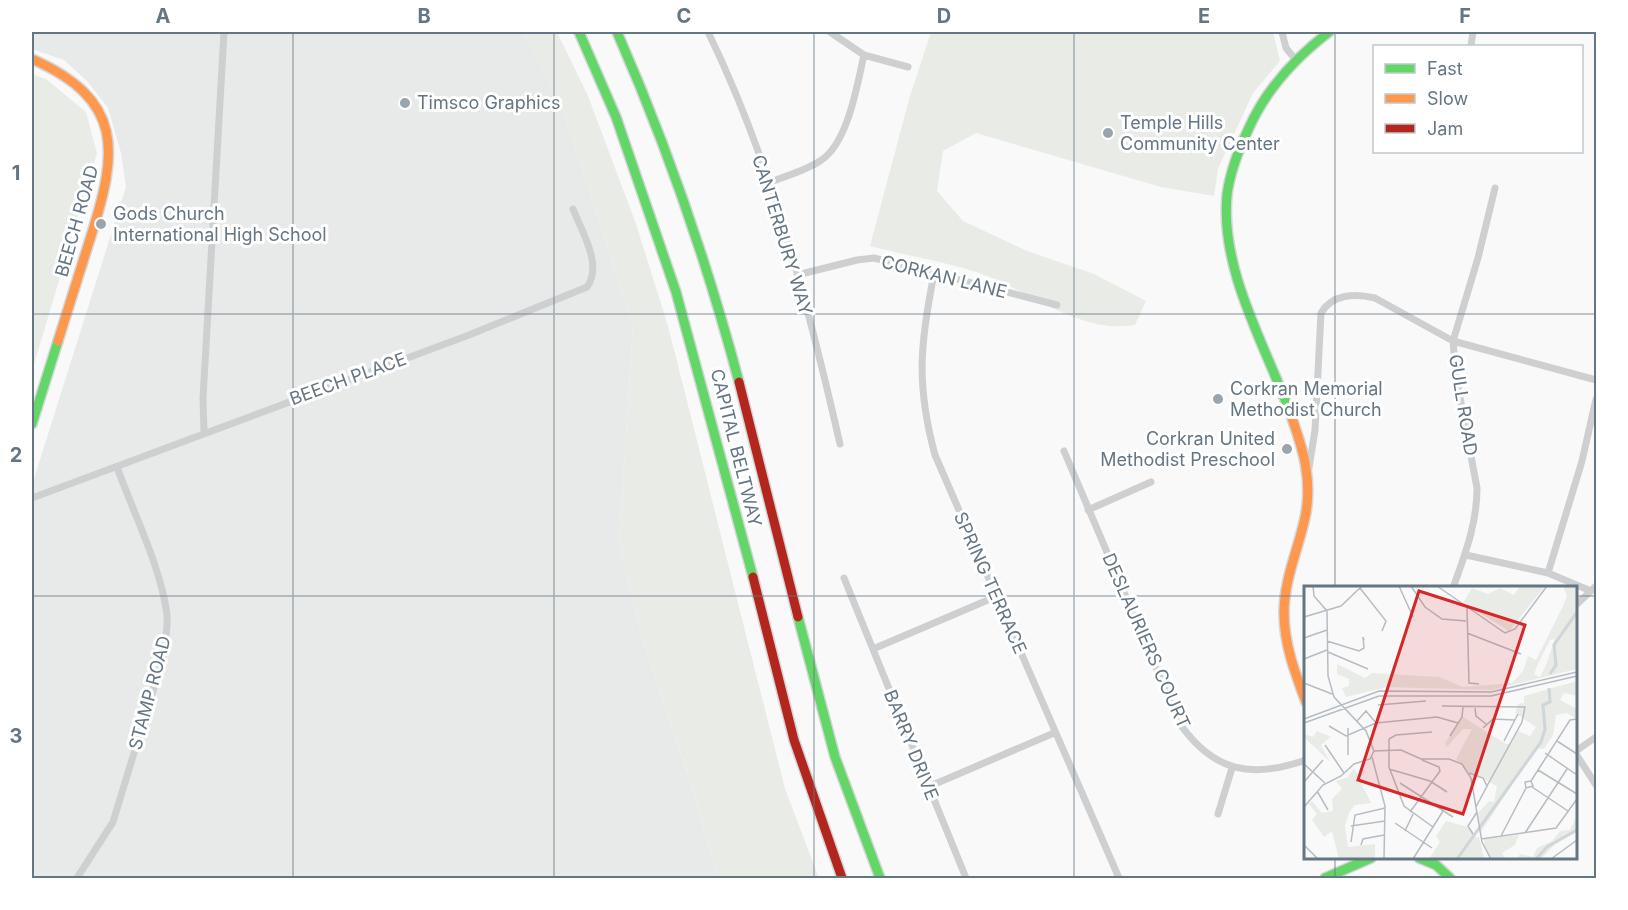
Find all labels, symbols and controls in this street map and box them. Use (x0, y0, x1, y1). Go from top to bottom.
text: A (156, 4, 171, 28)
text: B (417, 4, 431, 28)
text: C (677, 4, 691, 28)
text: D (937, 4, 951, 28)
text: E (1198, 4, 1210, 28)
text: F (1459, 4, 1471, 28)
legend (1373, 45, 1583, 153)
text: Fast (1427, 58, 1463, 79)
text: Slow (1427, 88, 1468, 109)
place label: Timsco Graphics (417, 92, 561, 113)
marker: Timsco Graphics (398, 96, 412, 110)
place label: Temple Hills Community Center (1120, 112, 1280, 154)
text: Jam (1427, 118, 1463, 139)
marker: Temple Hills Community Center (1101, 126, 1115, 140)
street label: CANTERBURY WAY (748, 152, 817, 318)
text: 1 (12, 161, 20, 185)
street label: BEECH ROAD (51, 163, 102, 279)
place label: Gods Church International High School (113, 203, 327, 245)
marker: Gods Church International High School (94, 217, 108, 231)
street label: CORKAN LANE (879, 251, 1009, 302)
street label: BEECH PLACE (287, 348, 409, 409)
street label: GULL ROAD (1445, 353, 1482, 457)
street label: CAPITAL BELTWAY (707, 367, 766, 529)
place label: Corkran Memorial Methodist Church (1230, 378, 1383, 420)
marker: Corkran Memorial Methodist Church (1211, 392, 1225, 406)
place label: Corkran United Methodist Preschool (1100, 428, 1275, 470)
marker: Corkran United Methodist Preschool (1280, 442, 1294, 456)
text: 2 (10, 443, 22, 467)
street label: SPRING TERRACE (950, 509, 1031, 657)
street label: DESLAURIERS COURT (1098, 550, 1195, 732)
inset map (1304, 586, 1577, 859)
street label: STAMP ROAD (124, 634, 175, 752)
street label: BARRY DRIVE (880, 687, 943, 803)
text: 3 (10, 724, 22, 748)

